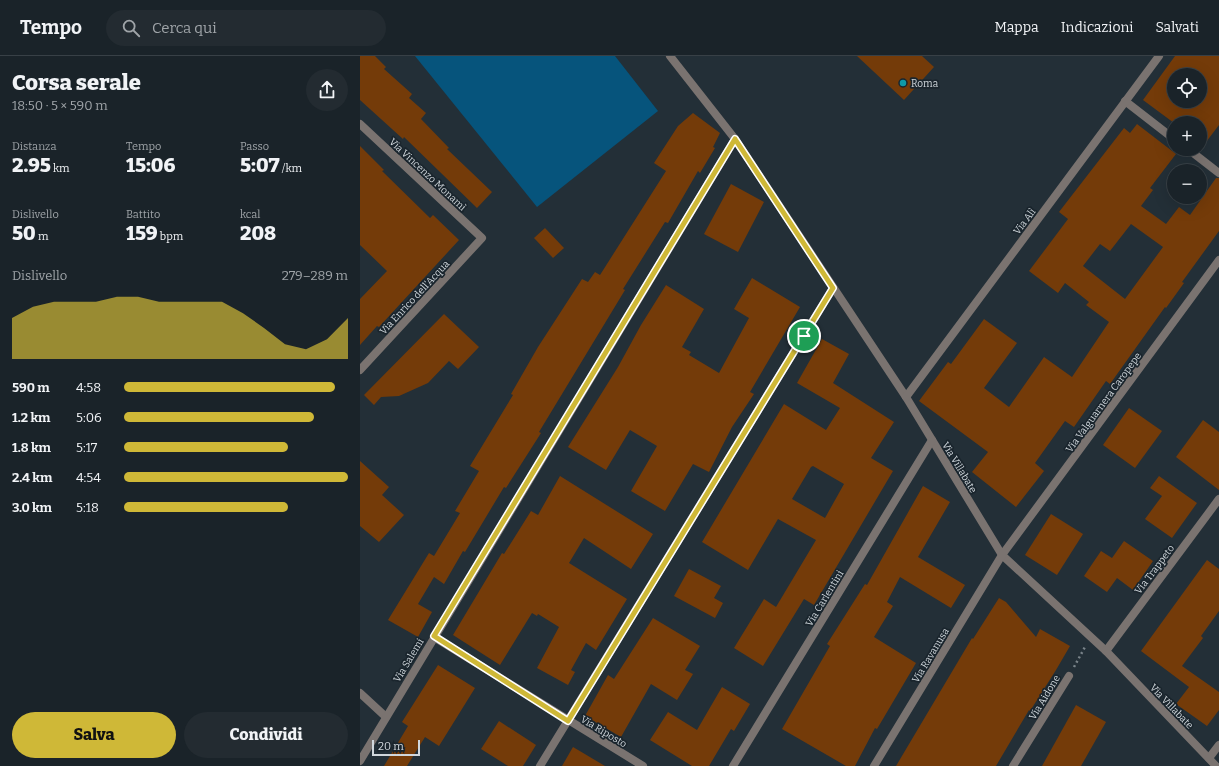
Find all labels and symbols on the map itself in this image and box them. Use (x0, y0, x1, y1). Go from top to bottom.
marker: Roma (898, 78, 908, 88)
place label: Roma (911, 78, 939, 90)
street label: Via Vincenzo Monamì (386, 135, 469, 213)
street label: Via Alì (1010, 206, 1039, 237)
street label: Via Enrico dell'Acqua (377, 258, 452, 337)
pin (787, 319, 821, 353)
street label: Via Valguarnera Caropepe (1063, 350, 1144, 455)
street label: Via Villabate (939, 440, 979, 495)
street label: Via Trappeto (1132, 542, 1177, 597)
street label: Via Carlentini (803, 568, 846, 629)
street label: Via Ravanusa (910, 626, 952, 685)
street label: Via Salemi (391, 636, 427, 685)
street label: Via Aidone (1027, 673, 1063, 722)
street label: Via Villabate (1147, 682, 1196, 732)
street label: Via Riposto (578, 713, 629, 751)
scale bar (372, 738, 420, 757)

